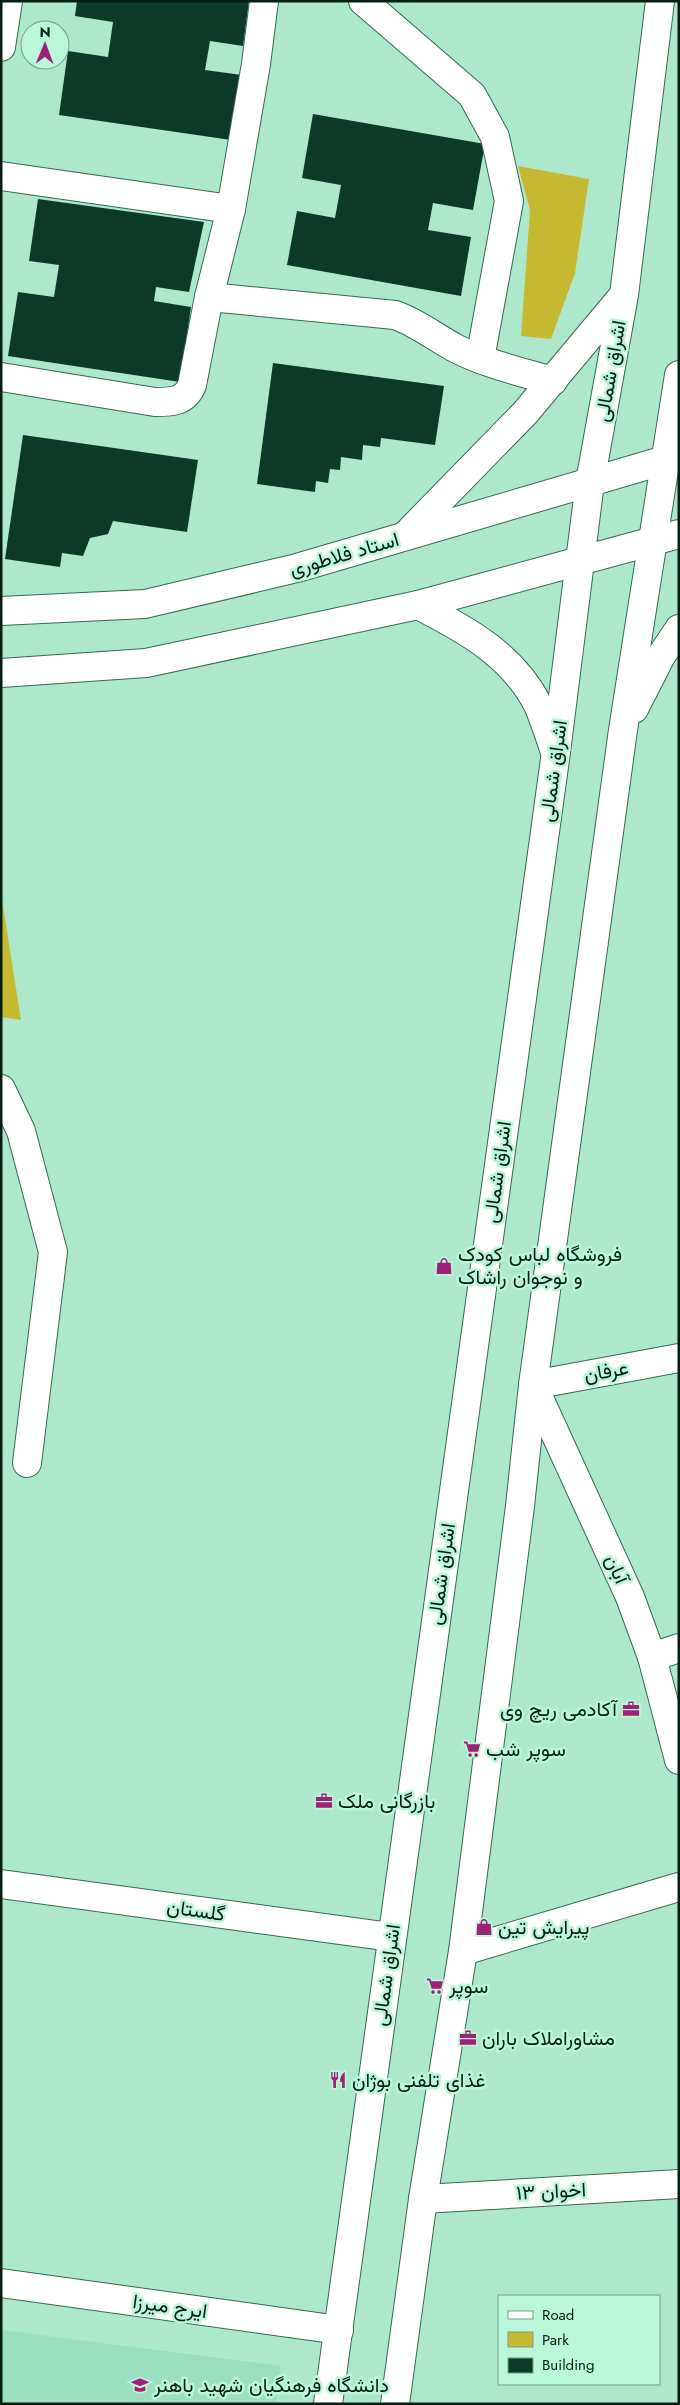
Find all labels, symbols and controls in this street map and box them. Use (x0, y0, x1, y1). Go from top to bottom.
north arrow (20, 20, 70, 70)
text: N (39, 22, 51, 42)
street label: اشراق شمالی (587, 318, 634, 424)
street label: استاد فلاطوری (286, 525, 402, 584)
street label: اشراق شمالی (532, 718, 575, 824)
street label: اشراق شمالی (476, 1119, 519, 1225)
place label: فروشگاه لباس کودک و نوجوان راشاک (458, 1240, 622, 1292)
shop icon: فروشگاه لباس کودک و نوجوان راشاک (434, 1256, 454, 1276)
street label: عرفان (582, 1353, 631, 1390)
street label: اشراق شمالی (420, 1521, 463, 1627)
street label: آبان (597, 1550, 636, 1590)
place label: آکادمی ریچ وی (500, 1695, 618, 1724)
office icon: آکادمی ریچ وی (621, 1699, 641, 1719)
place label: سوپر شب (486, 1735, 566, 1764)
supermarket icon: سوپر شب (462, 1739, 482, 1759)
place label: بازرگانی ملک (338, 1787, 435, 1816)
office icon: بازرگانی ملک (314, 1791, 334, 1811)
street label: گلستان (165, 1892, 227, 1929)
place label: پیرایش تین (498, 1913, 589, 1942)
shop icon: پیرایش تین (474, 1917, 494, 1937)
street label: اشراق شمالی (365, 1922, 408, 2028)
place label: سوپر (448, 1972, 488, 2001)
supermarket icon: سوپر (425, 1976, 445, 1996)
place label: مشاوراملاک باران (482, 2024, 615, 2053)
office icon: مشاوراملاک باران (458, 2028, 478, 2048)
place label: غذای تلفنی بوژان (352, 2066, 486, 2095)
restaurant icon: غذای تلفنی بوژان (328, 2070, 348, 2090)
street label: اخوان ۱۳ (515, 2175, 587, 2208)
street label: ایرج میرزا (131, 2287, 209, 2326)
legend (498, 2295, 660, 2385)
text: Road (542, 2304, 574, 2326)
text: Park (542, 2329, 569, 2351)
text: Building (542, 2354, 594, 2376)
place label: دانشگاه فرهنگیان شهید باهنر (153, 2371, 389, 2400)
school or university icon: دانشگاه فرهنگیان شهید باهنر (130, 2375, 150, 2395)

